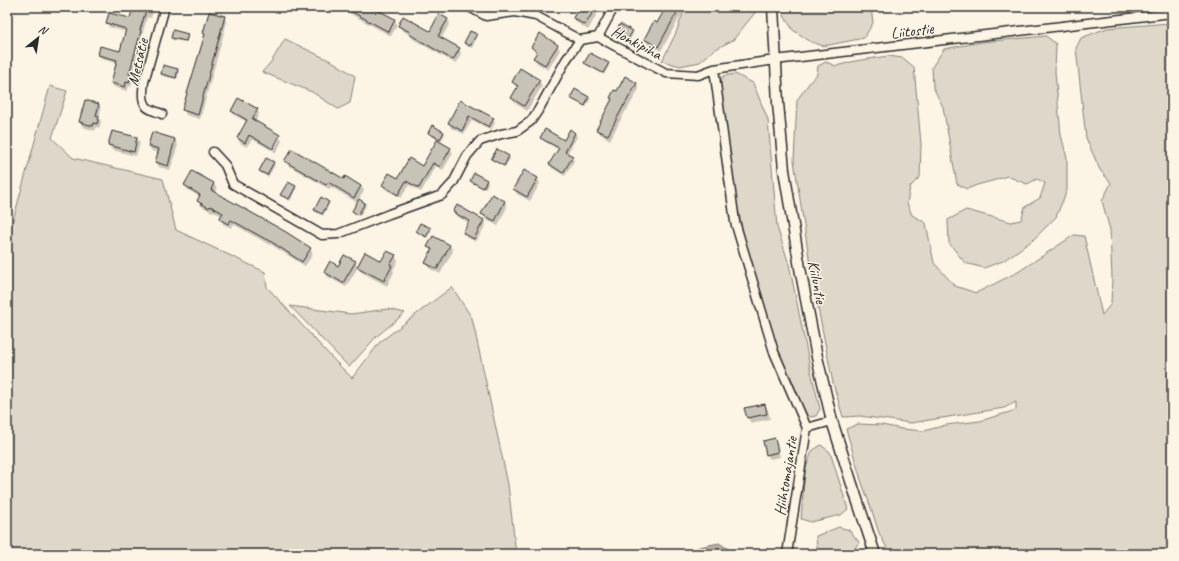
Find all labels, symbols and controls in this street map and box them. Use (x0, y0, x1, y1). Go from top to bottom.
north arrow (18, 18, 58, 58)
street label: Liitostie (890, 18, 936, 44)
street label: Honkipiha (608, 21, 666, 65)
text: N (37, 22, 51, 38)
street label: Metsätie (123, 35, 154, 88)
street label: Kiiluntie (803, 259, 831, 307)
street label: Hiihtomajantie (770, 433, 802, 517)

